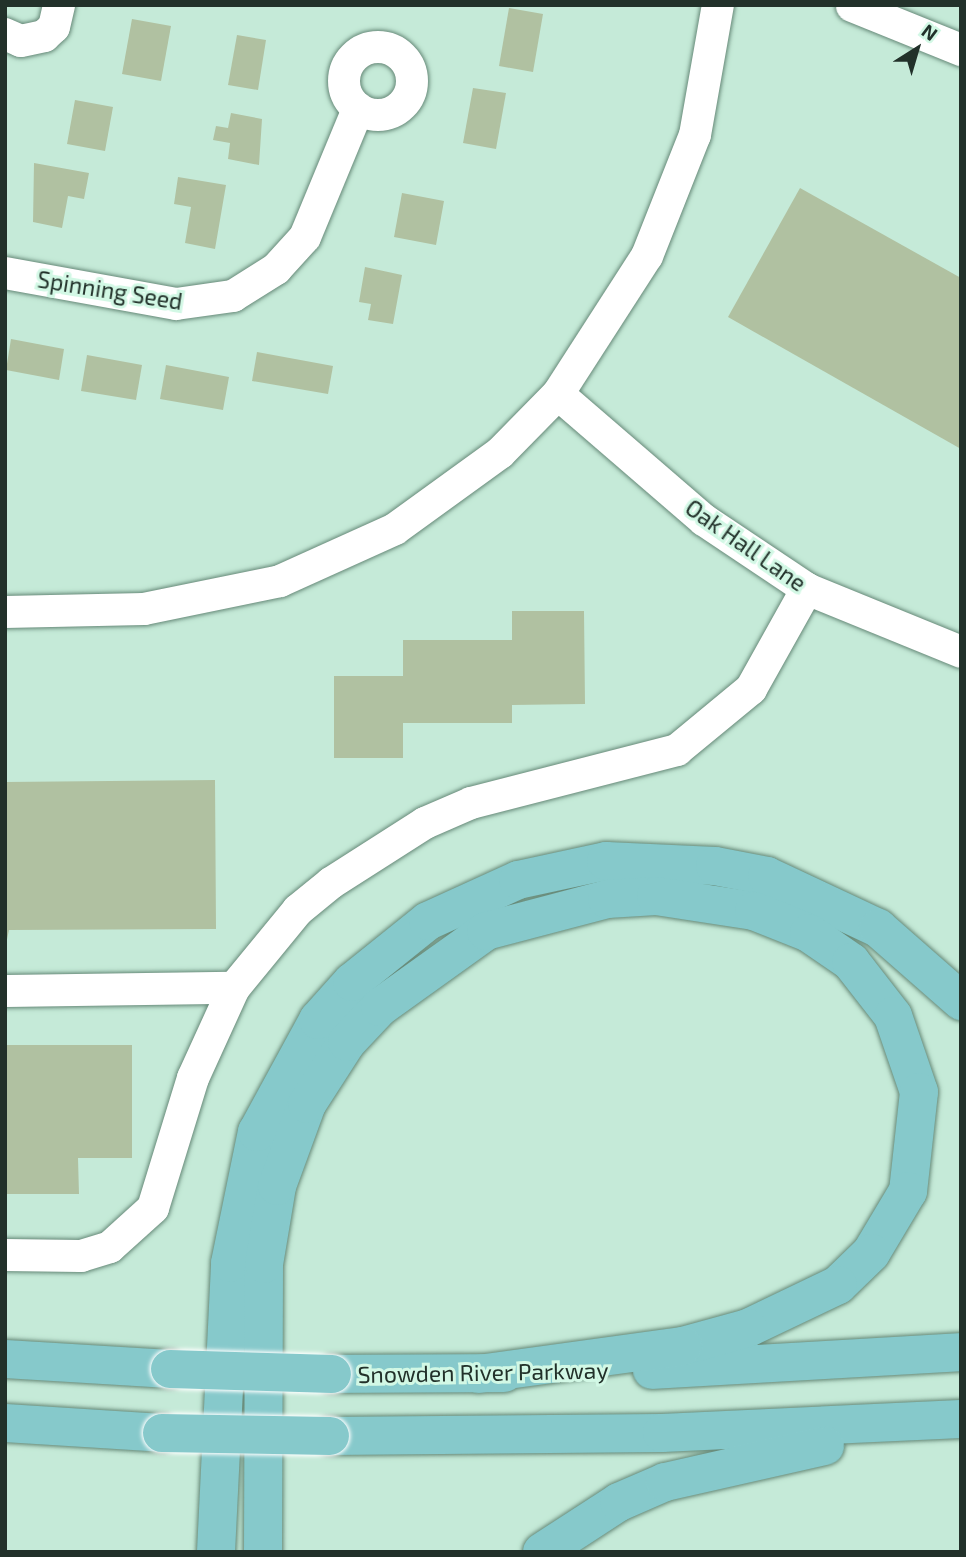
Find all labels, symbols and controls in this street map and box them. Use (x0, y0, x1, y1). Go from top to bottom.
north arrow (882, 14, 952, 84)
text: N (918, 19, 942, 45)
street label: Spinning Seed (35, 265, 185, 315)
street label: Oak Hall Lane (680, 493, 812, 597)
street label: Snowden River Parkway (357, 1356, 609, 1388)

